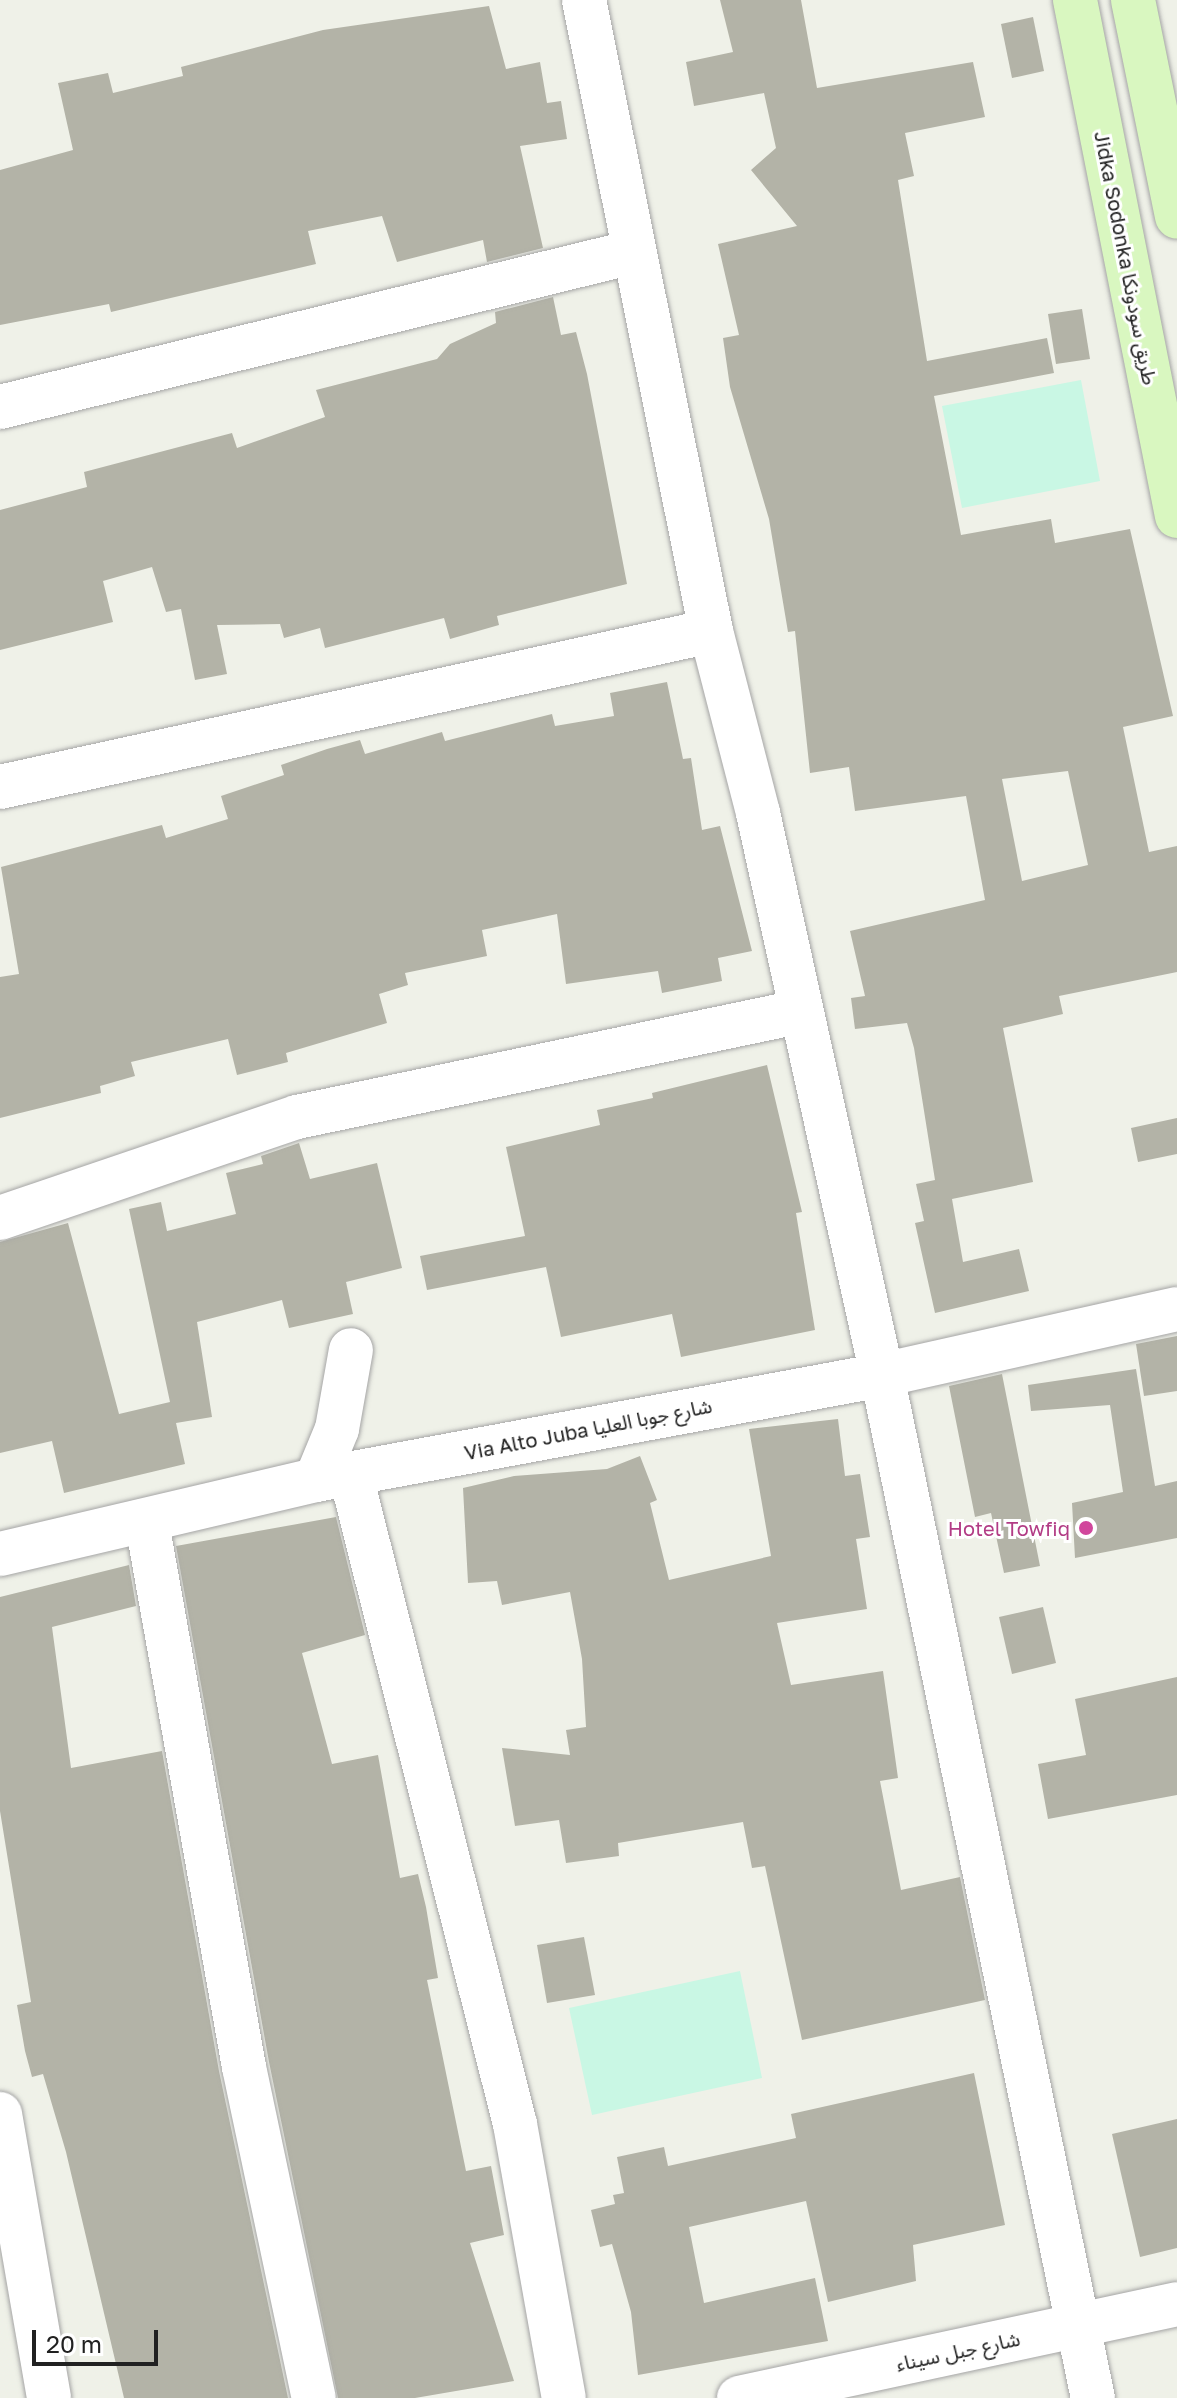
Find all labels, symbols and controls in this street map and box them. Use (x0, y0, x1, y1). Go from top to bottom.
street label: Jidka Sodonka طريق سودونكا (1090, 129, 1162, 387)
street label: Via Alto Juba شارع جوبا العليا (462, 1393, 714, 1465)
place label: Hotel Towfiq (948, 1516, 1070, 1540)
marker: Hotel Towfiq (1077, 1519, 1095, 1537)
scale bar (36, 2314, 162, 2364)
street label: شارع جبل سيناء (894, 2326, 1022, 2376)
text: 20 m (46, 2329, 102, 2358)

